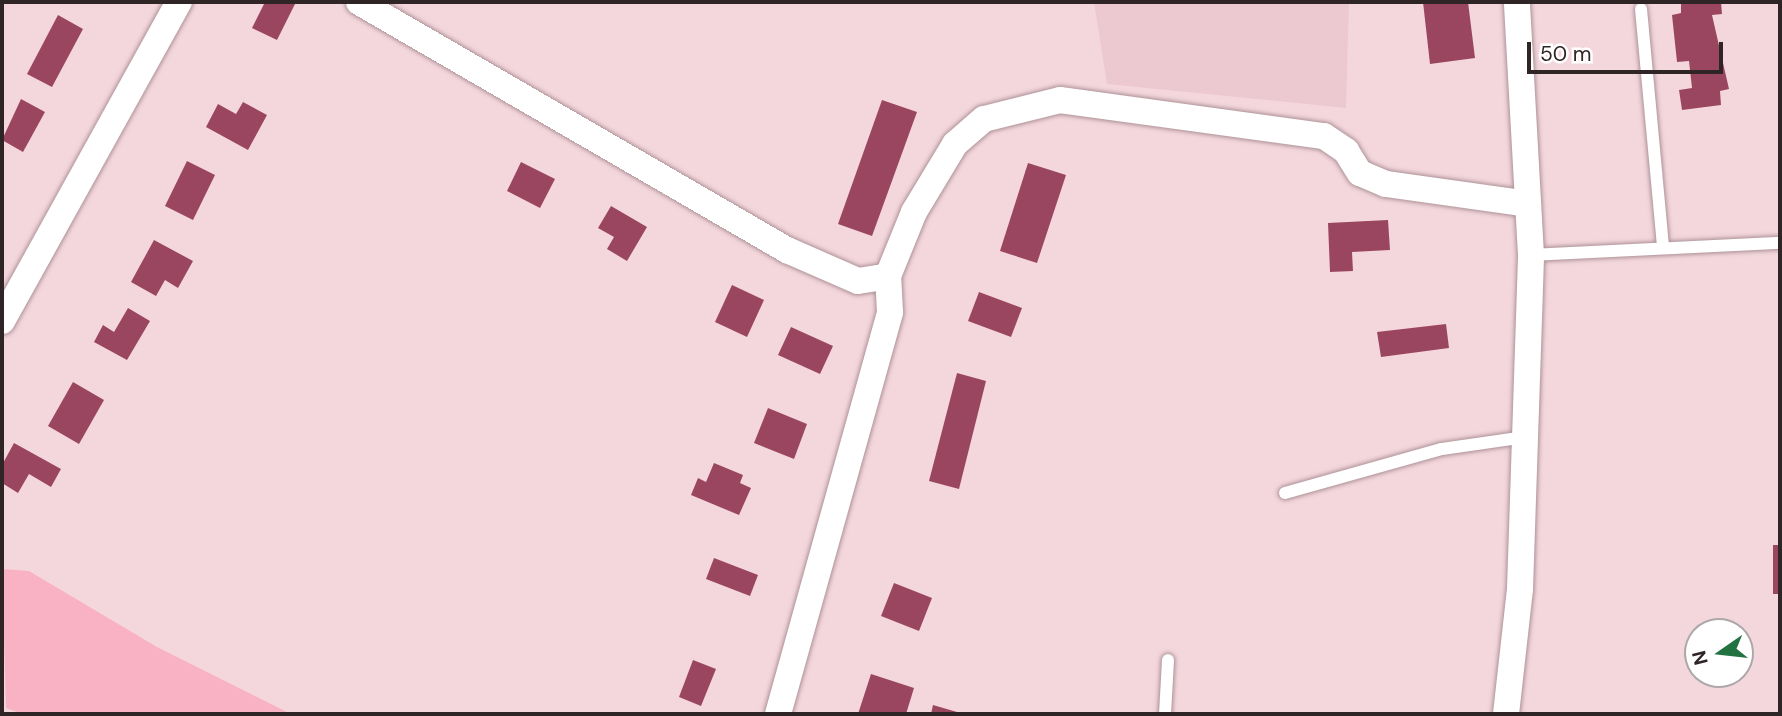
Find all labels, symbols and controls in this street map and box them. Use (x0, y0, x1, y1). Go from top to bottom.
scale bar (1530, 28, 1726, 72)
text: 50 m (1540, 40, 1591, 68)
north arrow (1684, 618, 1754, 688)
text: N (1686, 648, 1714, 667)

